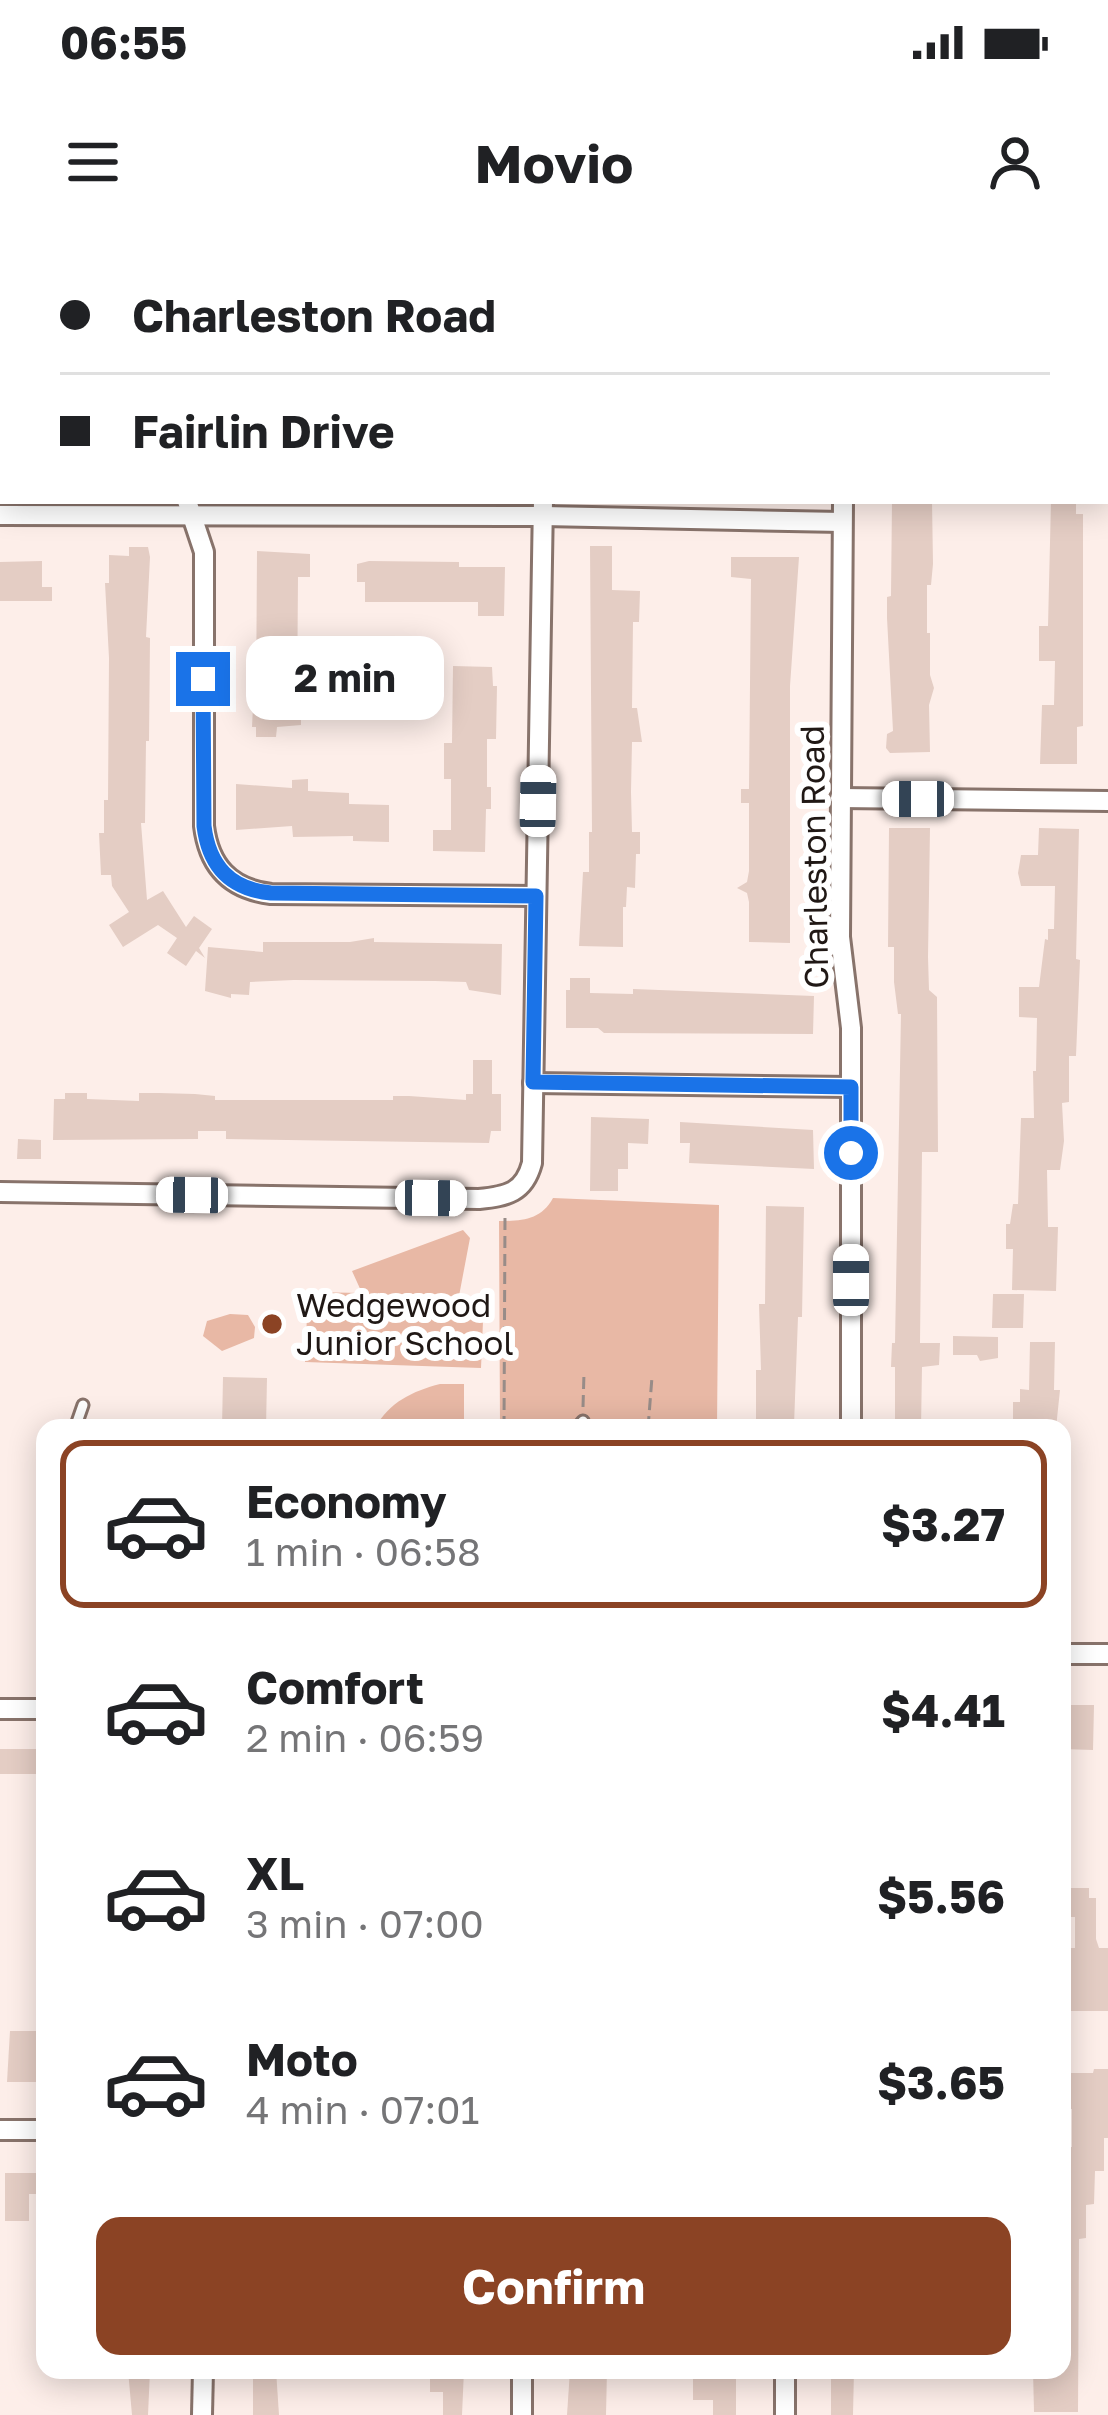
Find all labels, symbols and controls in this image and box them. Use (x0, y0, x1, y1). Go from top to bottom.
text: 06:55 (60, 15, 187, 69)
icon: menu (60, 129, 126, 195)
icon: person (982, 129, 1048, 195)
text: Movio (475, 130, 633, 195)
text: Charleston Road (132, 288, 496, 342)
text: Fairlin Drive (132, 404, 394, 458)
callout: 2 min (245, 637, 443, 721)
route end (176, 652, 230, 706)
text: 2 min (294, 654, 396, 701)
street label: Charleston Road (792, 725, 835, 989)
car (519, 765, 557, 837)
car (882, 781, 954, 817)
route start (824, 1126, 878, 1180)
car (156, 1176, 228, 1214)
car (395, 1179, 467, 1217)
car (833, 1244, 869, 1316)
place label: Wedgewood Junior School (296, 1285, 514, 1362)
marker: Wedgewood Junior School (259, 1311, 285, 1337)
icon: car (102, 1470, 210, 1578)
text: Economy (246, 1474, 447, 1528)
text: $3.27 (881, 1497, 1005, 1551)
text: 1 min · 06:58 (246, 1528, 481, 1575)
icon: car (102, 1656, 210, 1764)
text: Comfort (246, 1660, 424, 1714)
text: $4.41 (881, 1683, 1005, 1737)
text: 2 min · 06:59 (246, 1714, 484, 1761)
icon: car (102, 1842, 210, 1950)
text: XL (246, 1846, 304, 1900)
text: $5.56 (877, 1869, 1005, 1923)
text: 3 min · 07:00 (246, 1900, 484, 1947)
icon: car (102, 2028, 210, 2136)
text: Moto (246, 2032, 358, 2086)
text: $3.65 (877, 2055, 1005, 2109)
text: 4 min · 07:01 (246, 2086, 479, 2133)
button: Confirm (96, 2217, 1011, 2355)

